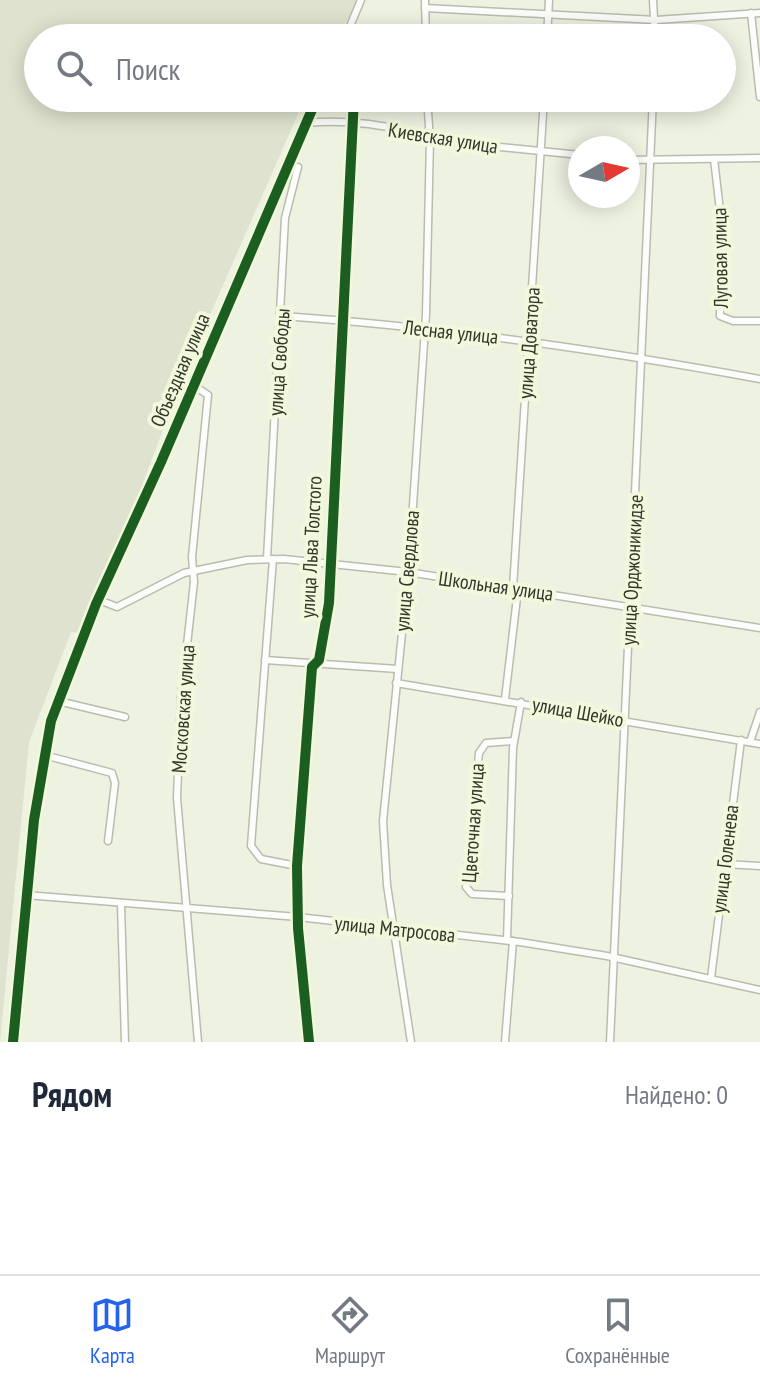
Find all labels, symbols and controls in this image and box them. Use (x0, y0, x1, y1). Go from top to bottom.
search box (24, 24, 736, 112)
icon: search (52, 46, 96, 90)
text: Поиск (116, 49, 180, 88)
street label: Киевская улица (386, 116, 500, 160)
north arrow (568, 136, 640, 208)
street label: Луговая улица (706, 207, 734, 310)
street label: улица Доватора (512, 286, 546, 400)
street label: улица Свободы (262, 307, 296, 417)
street label: Объездная улица (144, 309, 216, 431)
street label: Лесная улица (401, 314, 500, 350)
street label: улица Льва Толстого (294, 475, 328, 619)
street label: улица Орджоникидзе (615, 494, 649, 646)
street label: улица Свердлова (389, 509, 425, 633)
street label: Школьная улица (437, 565, 555, 607)
street label: Московская улица (166, 644, 200, 774)
street label: улица Шейко (530, 691, 626, 733)
street label: Цветочная улица (456, 762, 490, 884)
street label: улица Голенева (705, 804, 745, 914)
street label: улица Матросова (333, 910, 457, 948)
text: Рядом (32, 1072, 112, 1116)
text: Найдено: 0 (625, 1078, 728, 1111)
tab: Карта (90, 1293, 135, 1369)
tab: Маршрут (315, 1293, 385, 1369)
tab: Сохранённые (565, 1293, 670, 1369)

